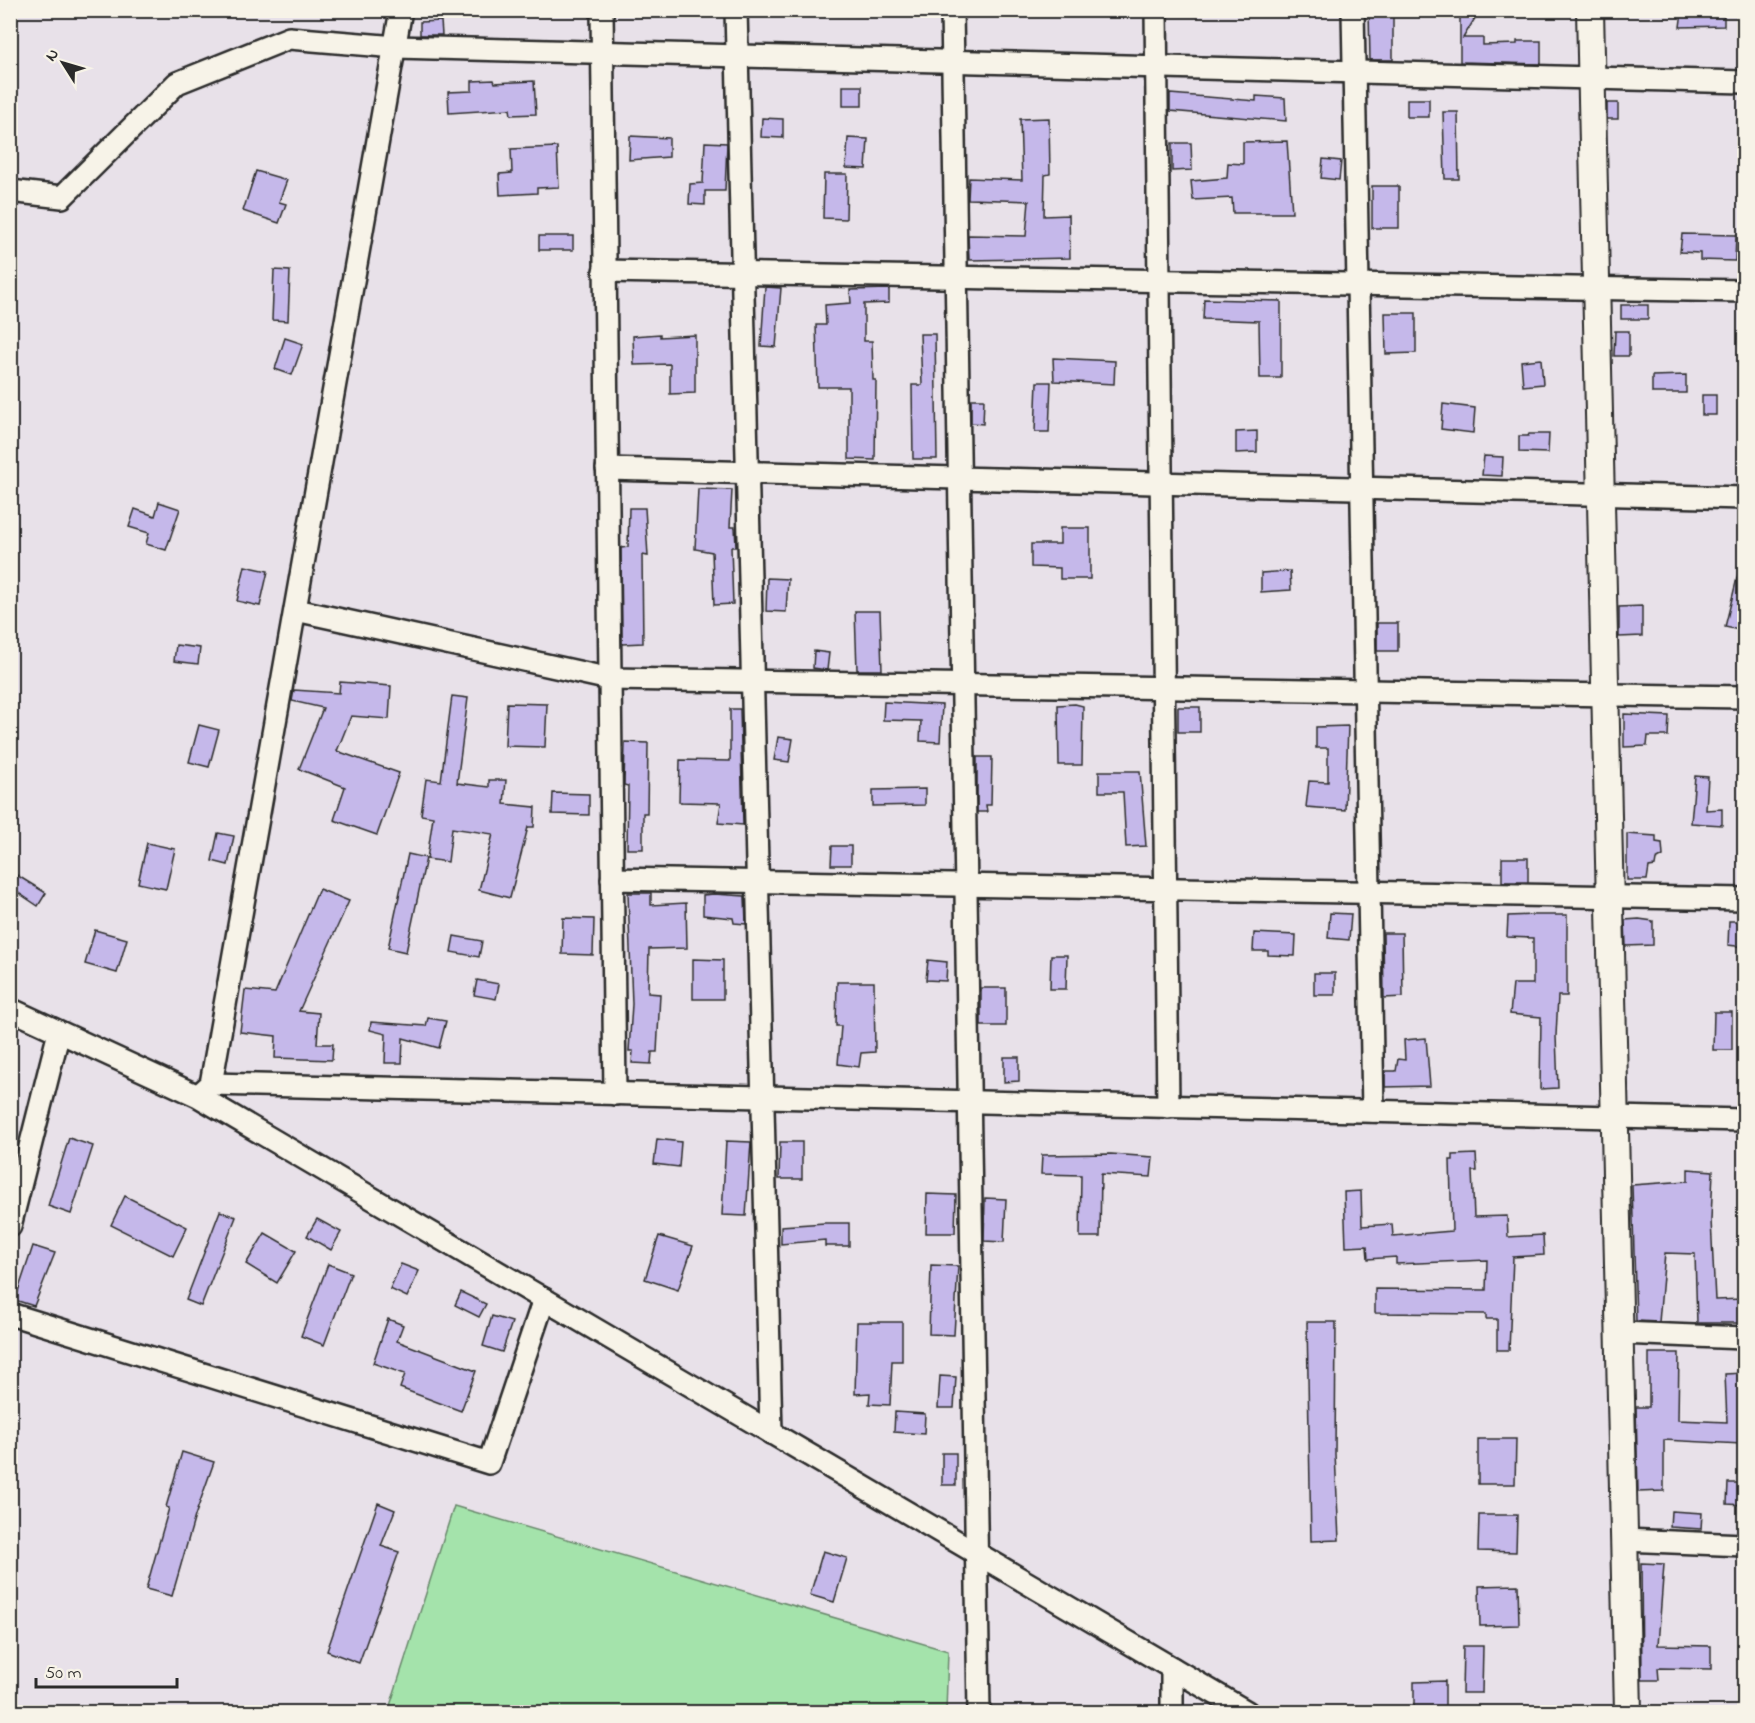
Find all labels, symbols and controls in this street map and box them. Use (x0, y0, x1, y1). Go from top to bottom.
north arrow (33, 33, 93, 93)
text: N (40, 43, 66, 67)
scale bar (36, 1651, 177, 1689)
text: 50 m (45, 1661, 82, 1687)

